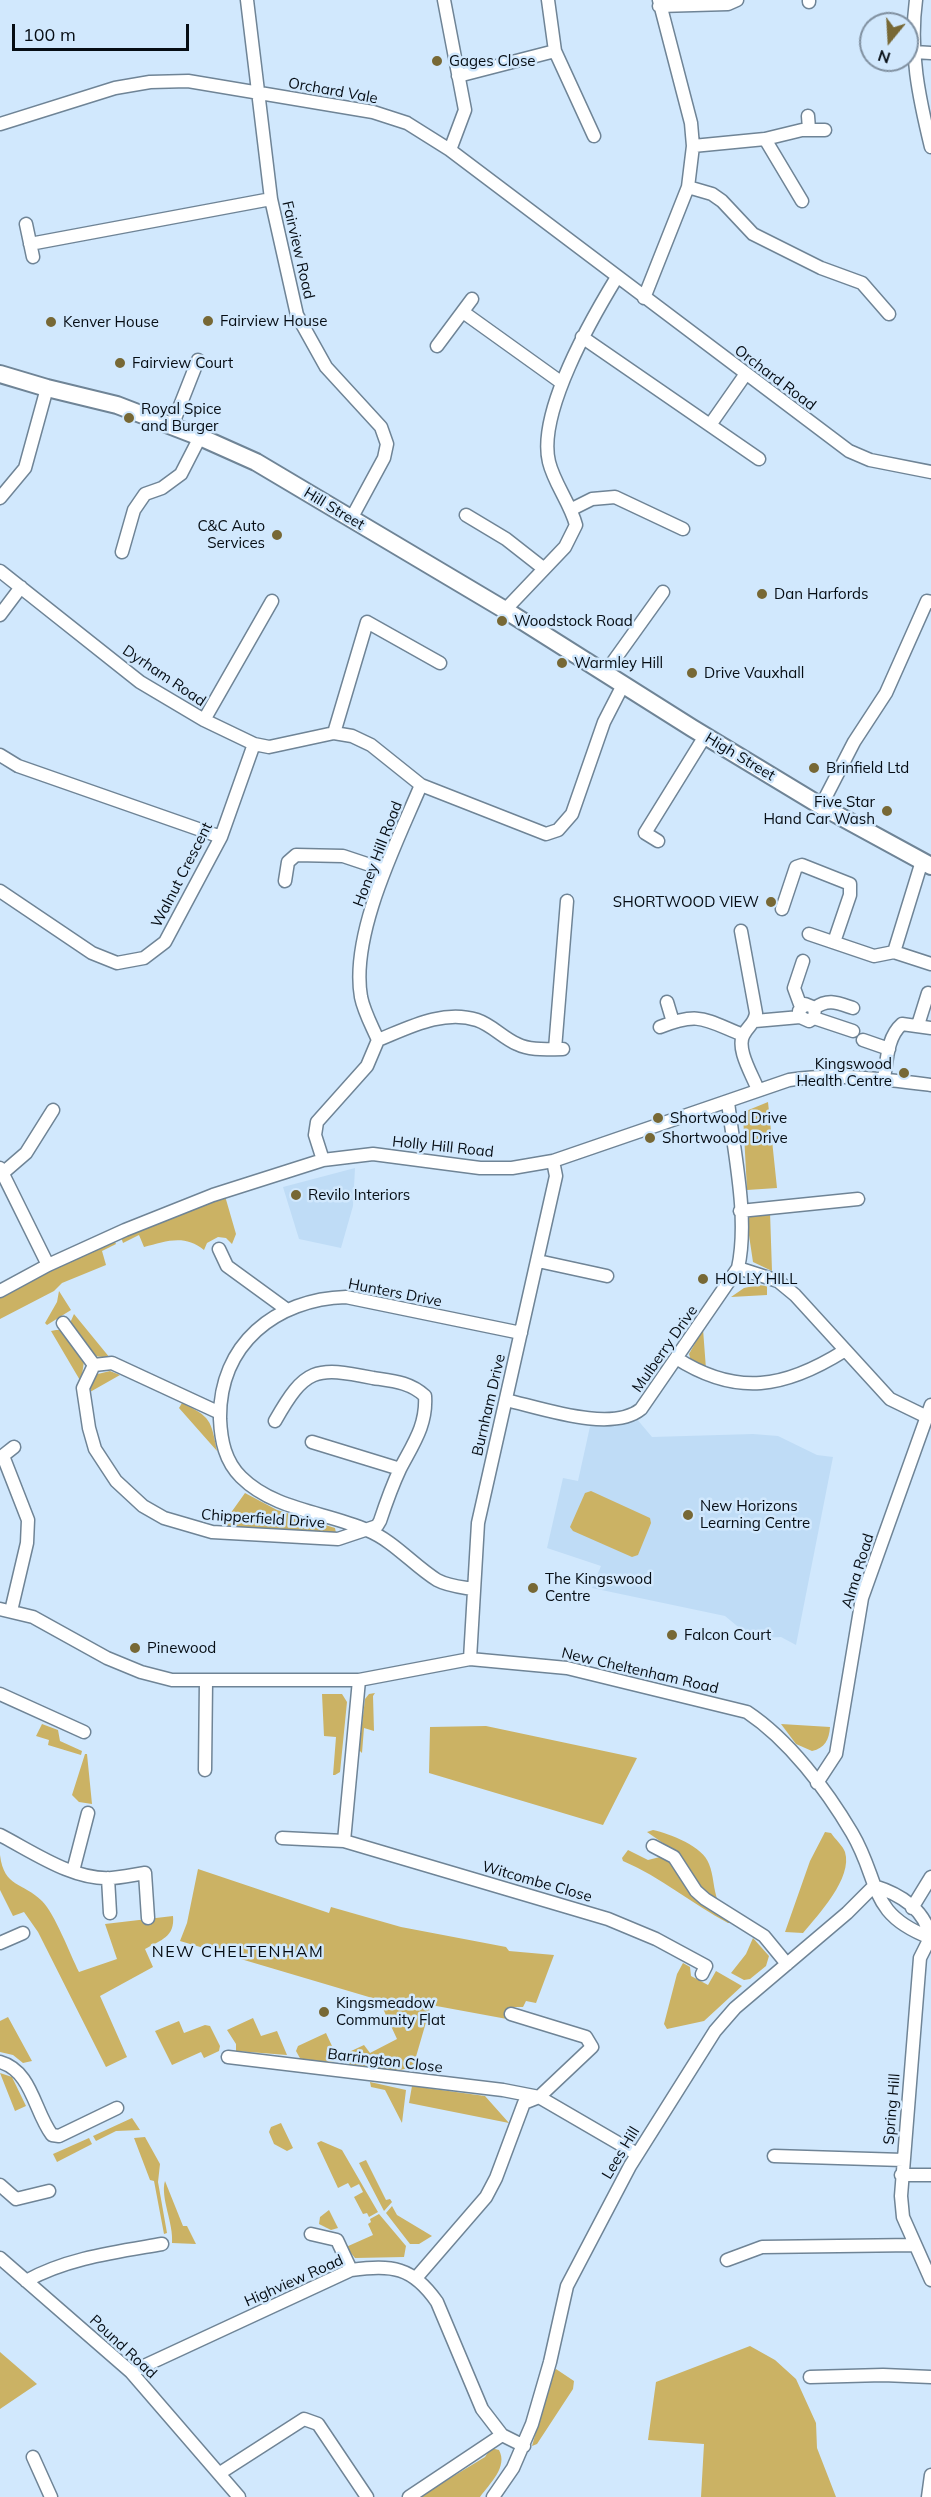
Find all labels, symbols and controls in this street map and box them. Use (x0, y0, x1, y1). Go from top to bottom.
scale bar (15, 12, 192, 50)
north arrow (859, 12, 919, 72)
text: 100 m (23, 23, 76, 46)
text: N (875, 46, 893, 69)
place label: Gages Close (449, 52, 536, 70)
marker: Gages Close (430, 54, 444, 68)
street label: Orchard Vale (287, 74, 379, 108)
street label: Fairview Road (278, 199, 318, 301)
place label: Fairview House (220, 312, 327, 330)
place label: Kenver House (63, 313, 159, 331)
marker: Fairview House (201, 314, 215, 328)
marker: Kenver House (44, 315, 58, 329)
street label: Orchard Road (731, 342, 819, 414)
place label: Fairview Court (132, 354, 233, 372)
marker: Fairview Court (113, 356, 127, 370)
place label: Royal Spice and Burger (141, 400, 221, 435)
marker: Royal Spice and Burger (122, 411, 136, 425)
street label: Hill Street (300, 484, 368, 534)
place label: C&C Auto Services (197, 517, 265, 552)
marker: C&C Auto Services (270, 528, 284, 542)
place label: Dan Harfords (774, 585, 868, 603)
marker: Dan Harfords (755, 587, 769, 601)
place label: Woodstock Road (514, 612, 633, 630)
marker: Woodstock Road (495, 614, 509, 628)
street label: Dyrham Road (119, 642, 209, 710)
place label: Warmley Hill (574, 654, 663, 672)
marker: Warmley Hill (555, 656, 569, 670)
place label: Drive Vauxhall (704, 664, 804, 682)
marker: Drive Vauxhall (685, 666, 699, 680)
street label: High Street (702, 729, 778, 785)
place label: Brinfield Ltd (826, 759, 909, 777)
marker: Brinfield Ltd (807, 761, 821, 775)
place label: Five Star Hand Car Wash (763, 793, 875, 828)
street label: Honey Hill Road (350, 799, 406, 909)
marker: Five Star Hand Car Wash (880, 804, 894, 818)
street label: Walnut Crescent (148, 819, 216, 931)
place label: SHORTWOOD VIEW (613, 893, 759, 911)
marker: SHORTWOOD VIEW (764, 895, 778, 909)
place label: Kingswood Health Centre (796, 1055, 892, 1090)
marker: Kingswood Health Centre (897, 1066, 911, 1080)
place label: Shortwood Drive (670, 1109, 787, 1127)
marker: Shortwood Drive (651, 1111, 665, 1125)
place label: Shortwoood Drive (662, 1129, 788, 1147)
marker: Shortwoood Drive (643, 1131, 657, 1145)
street label: Holly Hill Road (391, 1133, 495, 1161)
place label: Revilo Interiors (308, 1186, 410, 1204)
marker: Revilo Interiors (289, 1188, 303, 1202)
place label: HOLLY HILL (715, 1270, 797, 1288)
marker: HOLLY HILL (696, 1272, 710, 1286)
street label: Hunters Drive (347, 1275, 443, 1311)
street label: Mulberry Drive (628, 1302, 702, 1396)
street label: Burnham Drive (469, 1352, 509, 1458)
place label: New Horizons Learning Centre (700, 1497, 810, 1532)
street label: Chipperfield Drive (200, 1506, 326, 1532)
marker: New Horizons Learning Centre (681, 1508, 695, 1522)
street label: Alma Road (838, 1531, 878, 1611)
place label: The Kingswood Centre (545, 1570, 652, 1605)
marker: The Kingswood Centre (526, 1581, 540, 1595)
place label: Falcon Court (684, 1626, 771, 1644)
marker: Falcon Court (665, 1628, 679, 1642)
place label: Pinewood (147, 1639, 216, 1657)
marker: Pinewood (128, 1641, 142, 1655)
street label: New Cheltenham Road (560, 1644, 720, 1698)
street label: Witcombe Close (480, 1858, 594, 1906)
district label: NEW CHELTENHAM (152, 1942, 324, 1962)
place label: Kingsmeadow Community Flat (336, 1994, 445, 2029)
marker: Kingsmeadow Community Flat (317, 2005, 331, 2019)
street label: Barrington Close (326, 2045, 444, 2077)
street label: Spring Hill (880, 2073, 904, 2145)
street label: Lees Hill (598, 2124, 644, 2182)
street label: Highview Road (242, 2251, 346, 2311)
street label: Pound Road (86, 2311, 160, 2383)

